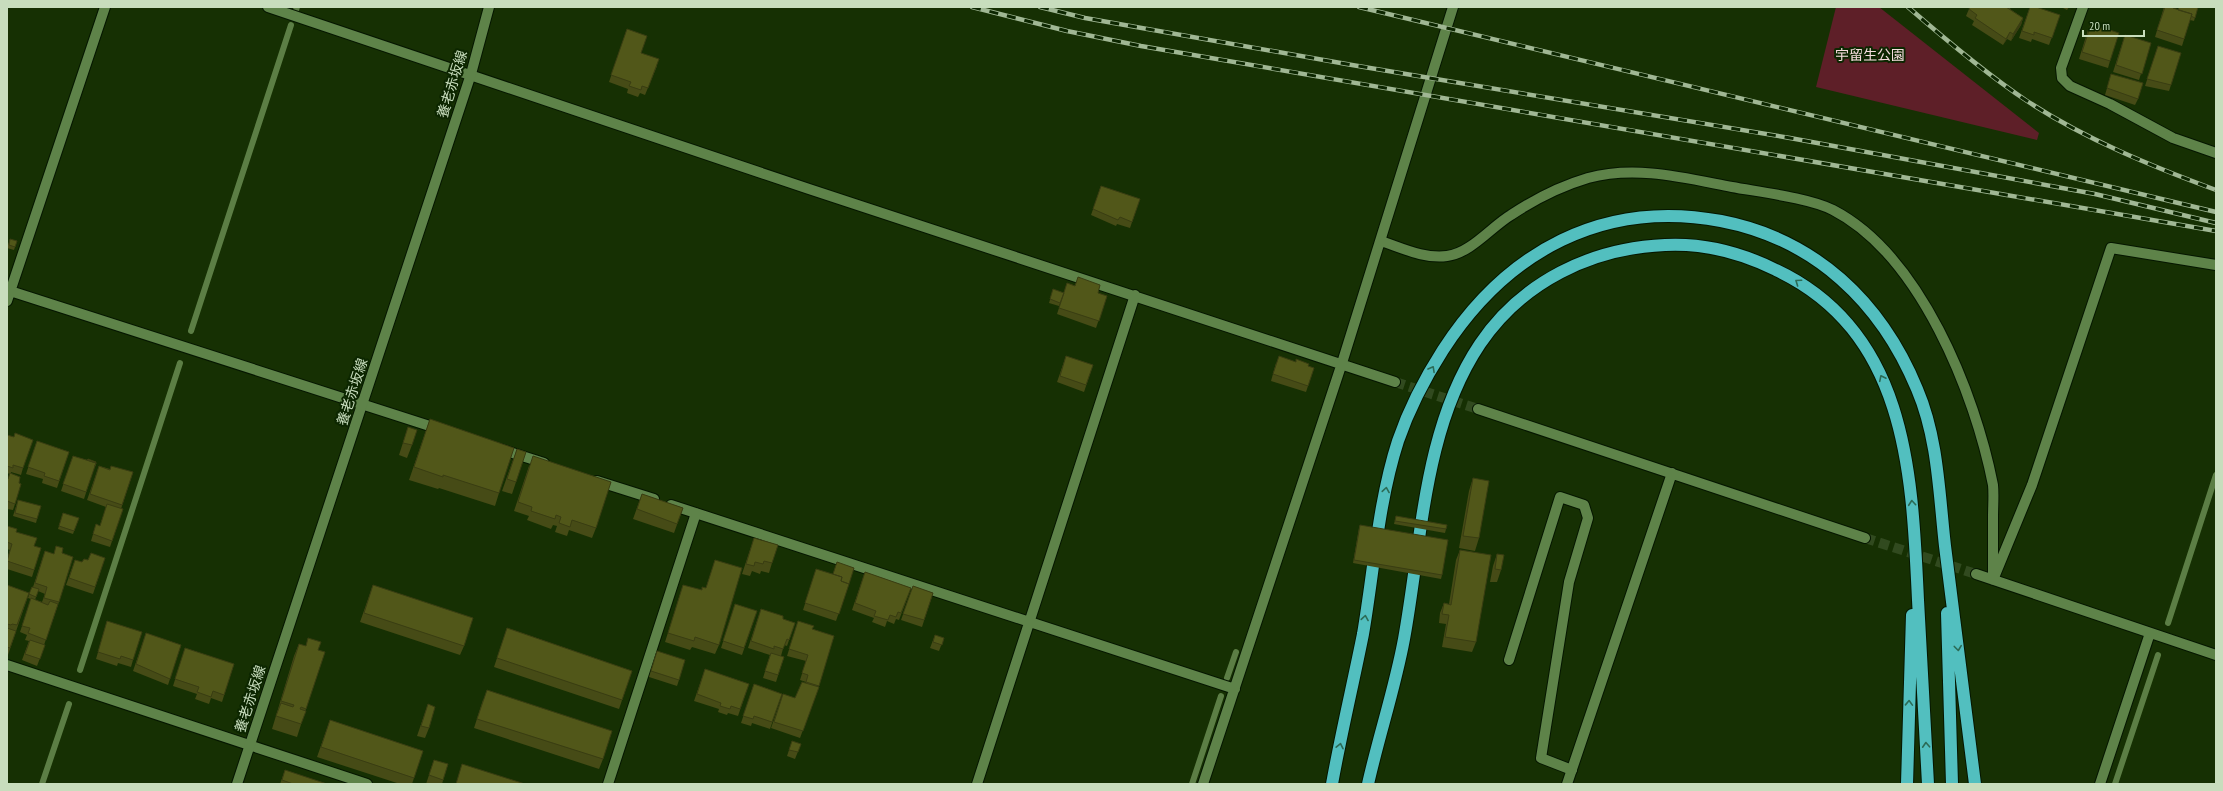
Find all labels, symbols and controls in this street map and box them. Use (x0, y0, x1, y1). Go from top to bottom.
scale bar (2083, 12, 2144, 38)
text: 20 m (2089, 18, 2110, 33)
park label: 宇留生公園 (1835, 46, 1905, 64)
street label: 養老赤坂線 (433, 48, 471, 120)
one-way arrow (1795, 279, 1802, 287)
street label: 養老赤坂線 (333, 356, 371, 428)
one-way arrow (1427, 366, 1434, 373)
one-way arrow (1880, 374, 1887, 382)
one-way arrow (1381, 487, 1390, 493)
one-way arrow (1908, 500, 1917, 506)
one-way arrow (1360, 615, 1369, 621)
one-way arrow (1953, 645, 1962, 651)
street label: 養老赤坂線 (231, 663, 269, 735)
one-way arrow (1905, 700, 1913, 706)
one-way arrow (1921, 742, 1930, 748)
one-way arrow (1335, 743, 1343, 749)

